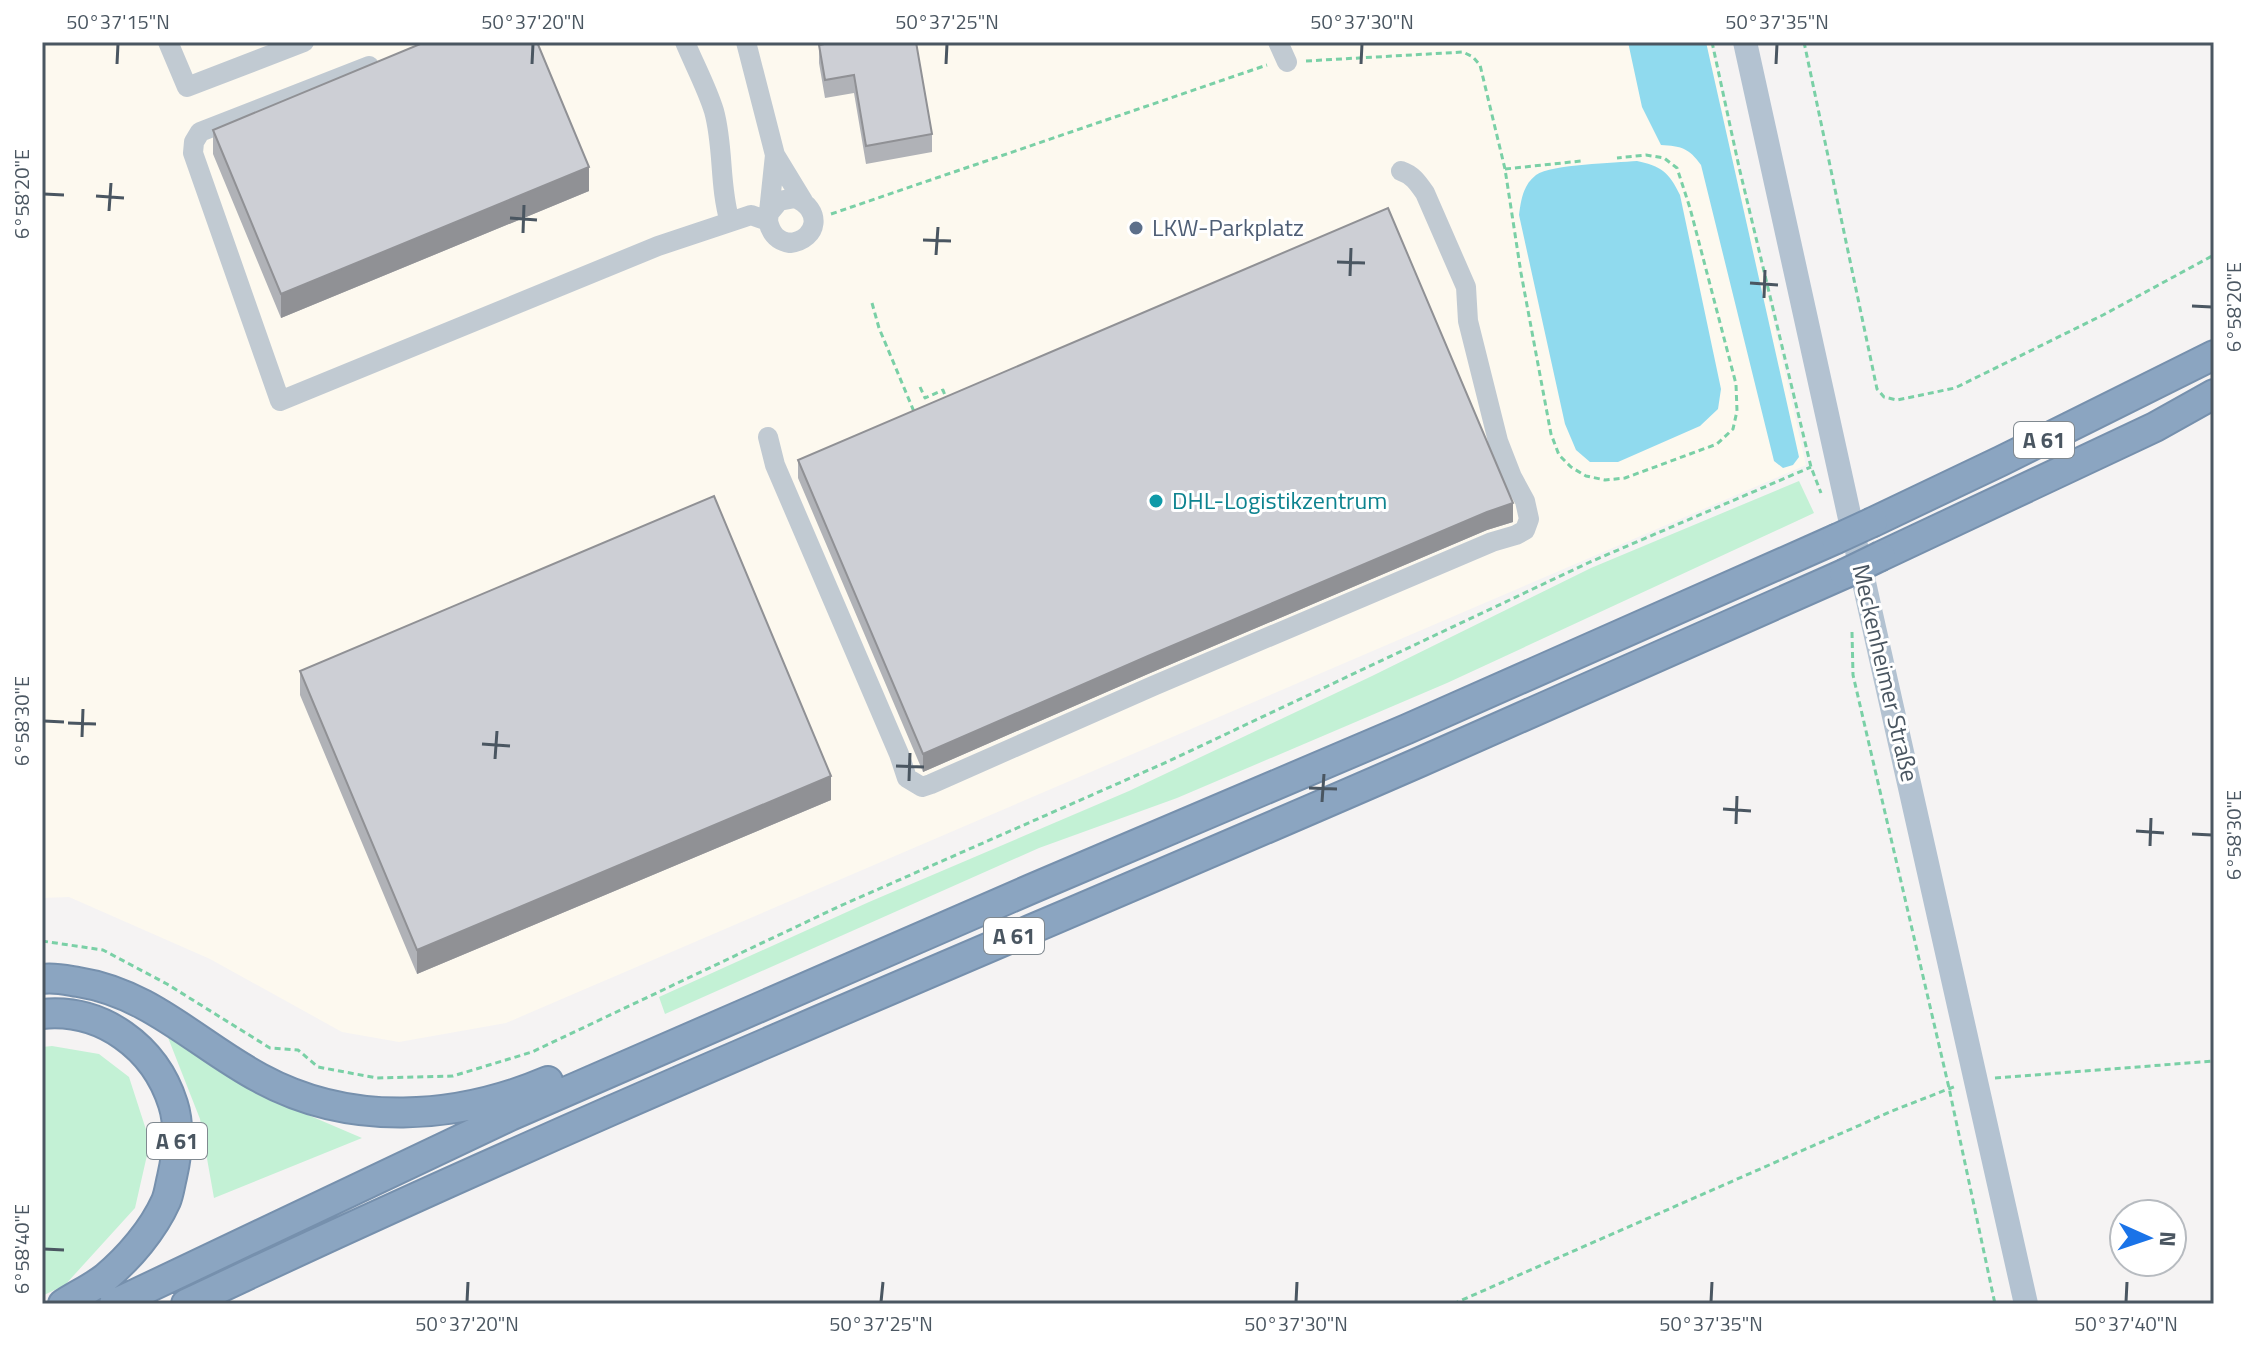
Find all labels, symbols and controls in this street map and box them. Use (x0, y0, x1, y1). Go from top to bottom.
text: 50°37'15"N (66, 6, 170, 37)
text: 50°37'20"N (481, 6, 585, 37)
text: 50°37'25"N (895, 6, 999, 37)
text: 50°37'30"N (1310, 6, 1414, 37)
text: 50°37'35"N (1725, 6, 1829, 37)
text: 6°58'20"E (6, 149, 37, 239)
place label: LKW-Parkplatz (1152, 209, 1304, 245)
marker: LKW-Parkplatz (1127, 219, 1145, 237)
text: 6°58'20"E (2218, 262, 2249, 352)
road number: A 61 (2014, 422, 2074, 458)
place label: DHL-Logistikzentrum (1172, 482, 1387, 518)
marker: DHL-Logistikzentrum (1147, 492, 1165, 510)
street label: Meckenheimer Straße (1843, 560, 1929, 785)
text: 6°58'30"E (6, 676, 37, 766)
text: 6°58'30"E (2218, 790, 2249, 880)
road number: A 61 (984, 918, 1044, 954)
road number: A 61 (147, 1123, 207, 1159)
north arrow (2108, 1198, 2188, 1278)
text: 6°58'40"E (6, 1204, 37, 1294)
text: N (2151, 1231, 2185, 1248)
text: 50°37'20"N (415, 1308, 519, 1339)
text: 50°37'25"N (829, 1308, 933, 1339)
text: 50°37'30"N (1244, 1308, 1348, 1339)
text: 50°37'35"N (1659, 1308, 1763, 1339)
text: 50°37'40"N (2074, 1308, 2178, 1339)

